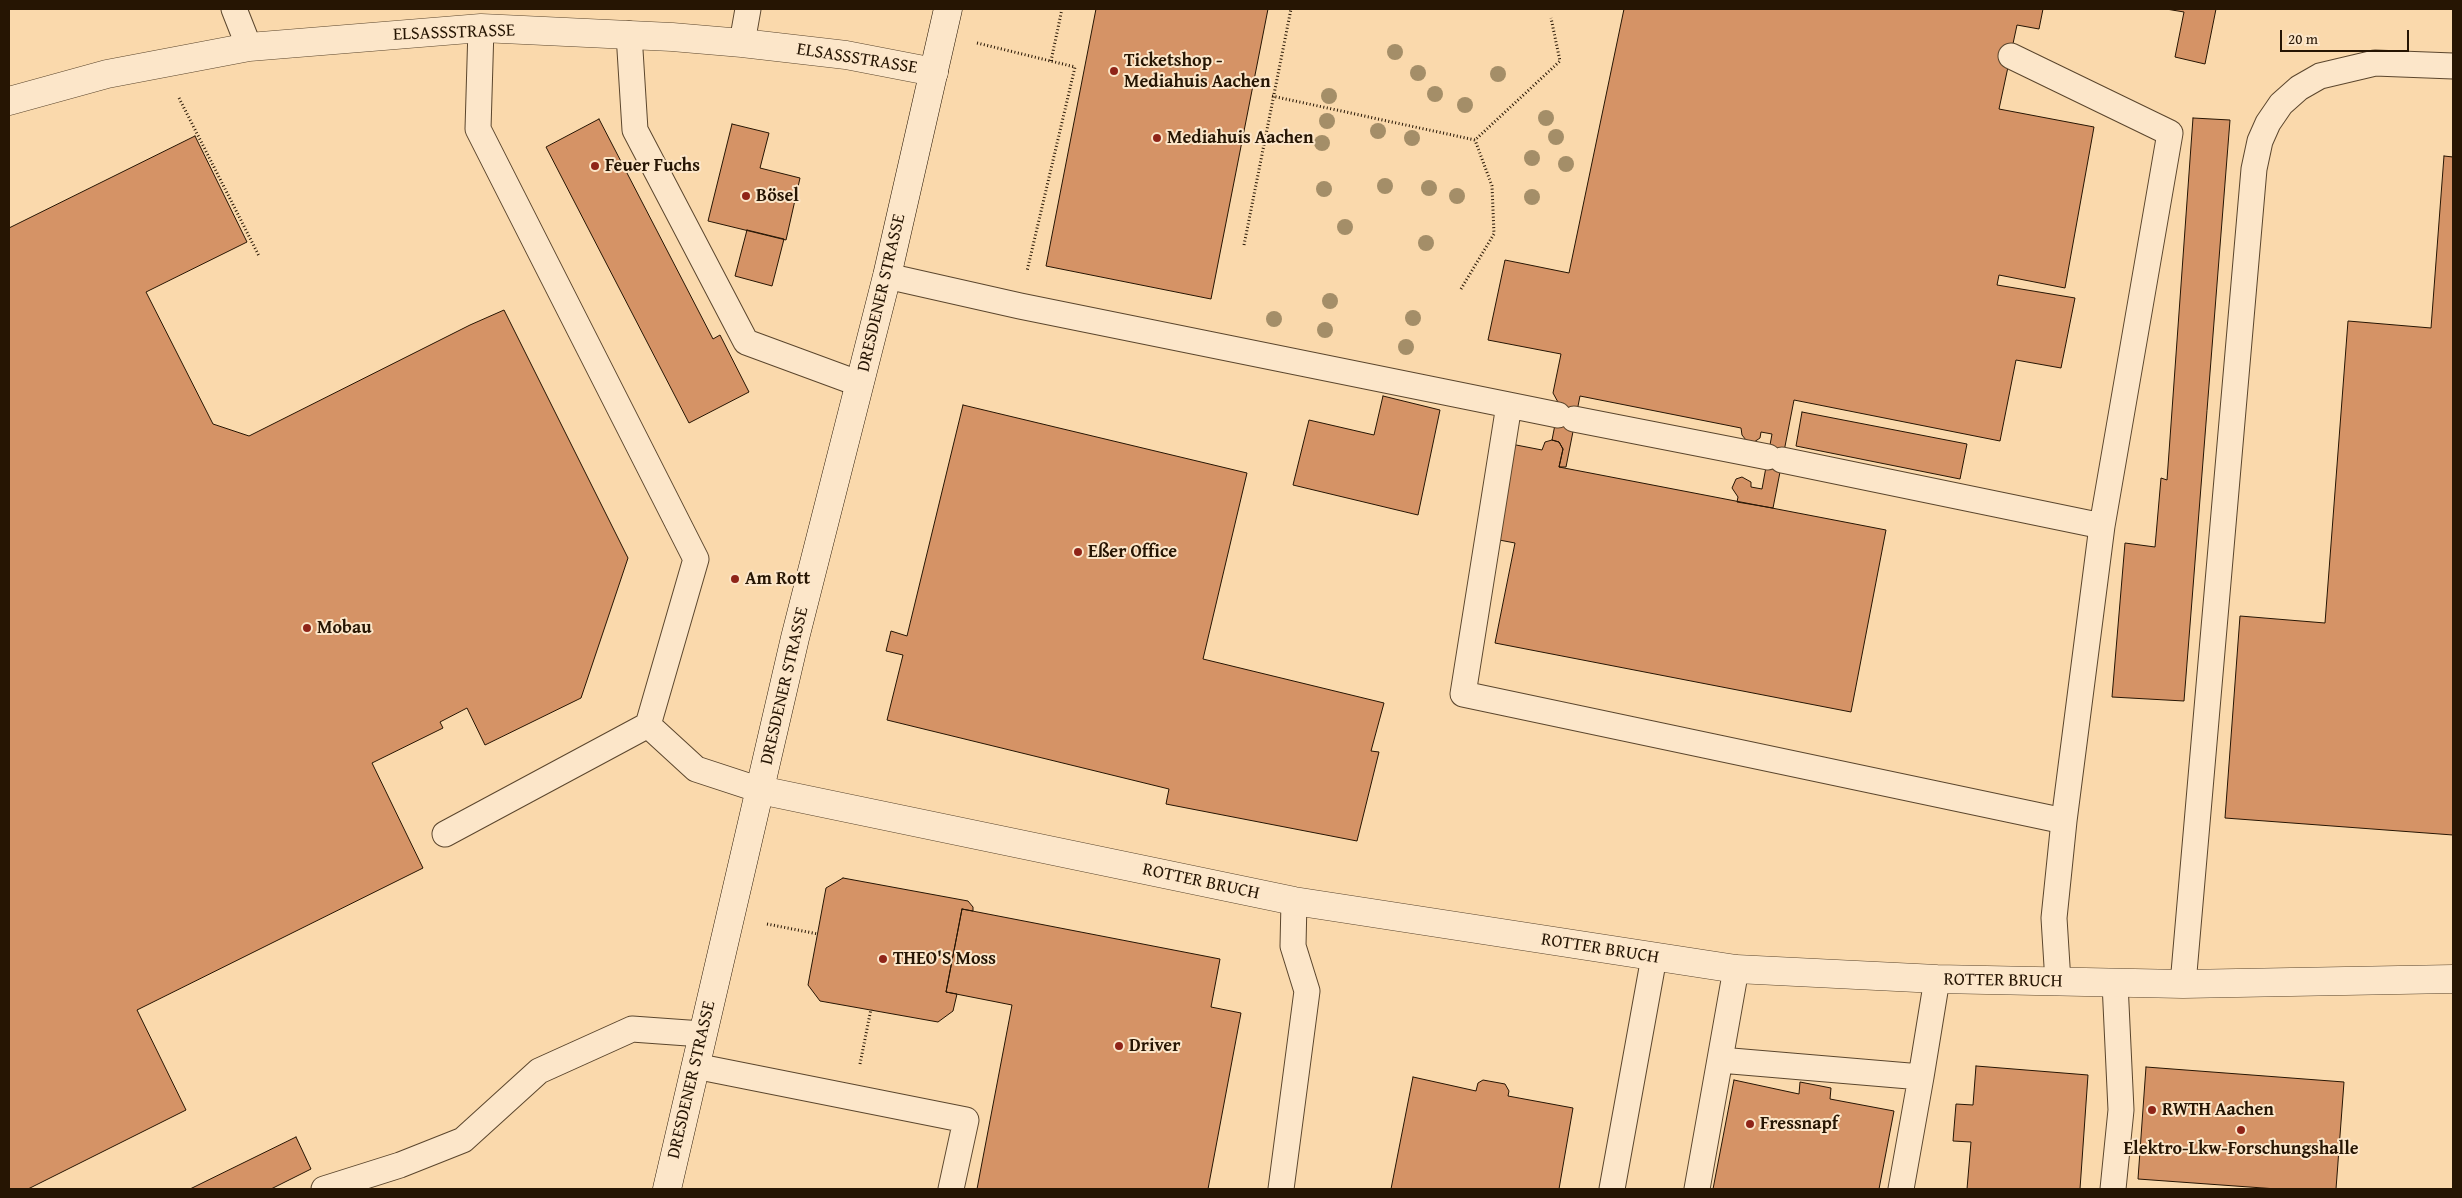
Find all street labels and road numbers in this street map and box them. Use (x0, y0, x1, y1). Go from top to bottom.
street label: ELSASSSTRASSE (393, 20, 515, 46)
street label: ELSASSSTRASSE (795, 39, 919, 79)
street label: DRESDENER STRASSE (853, 212, 911, 374)
street label: DRESDENER STRASSE (756, 605, 814, 767)
street label: ROTTER BRUCH (1141, 859, 1261, 905)
street label: ROTTER BRUCH (1540, 929, 1660, 969)
street label: ROTTER BRUCH (1943, 969, 2063, 993)
street label: DRESDENER STRASSE (663, 999, 721, 1161)

